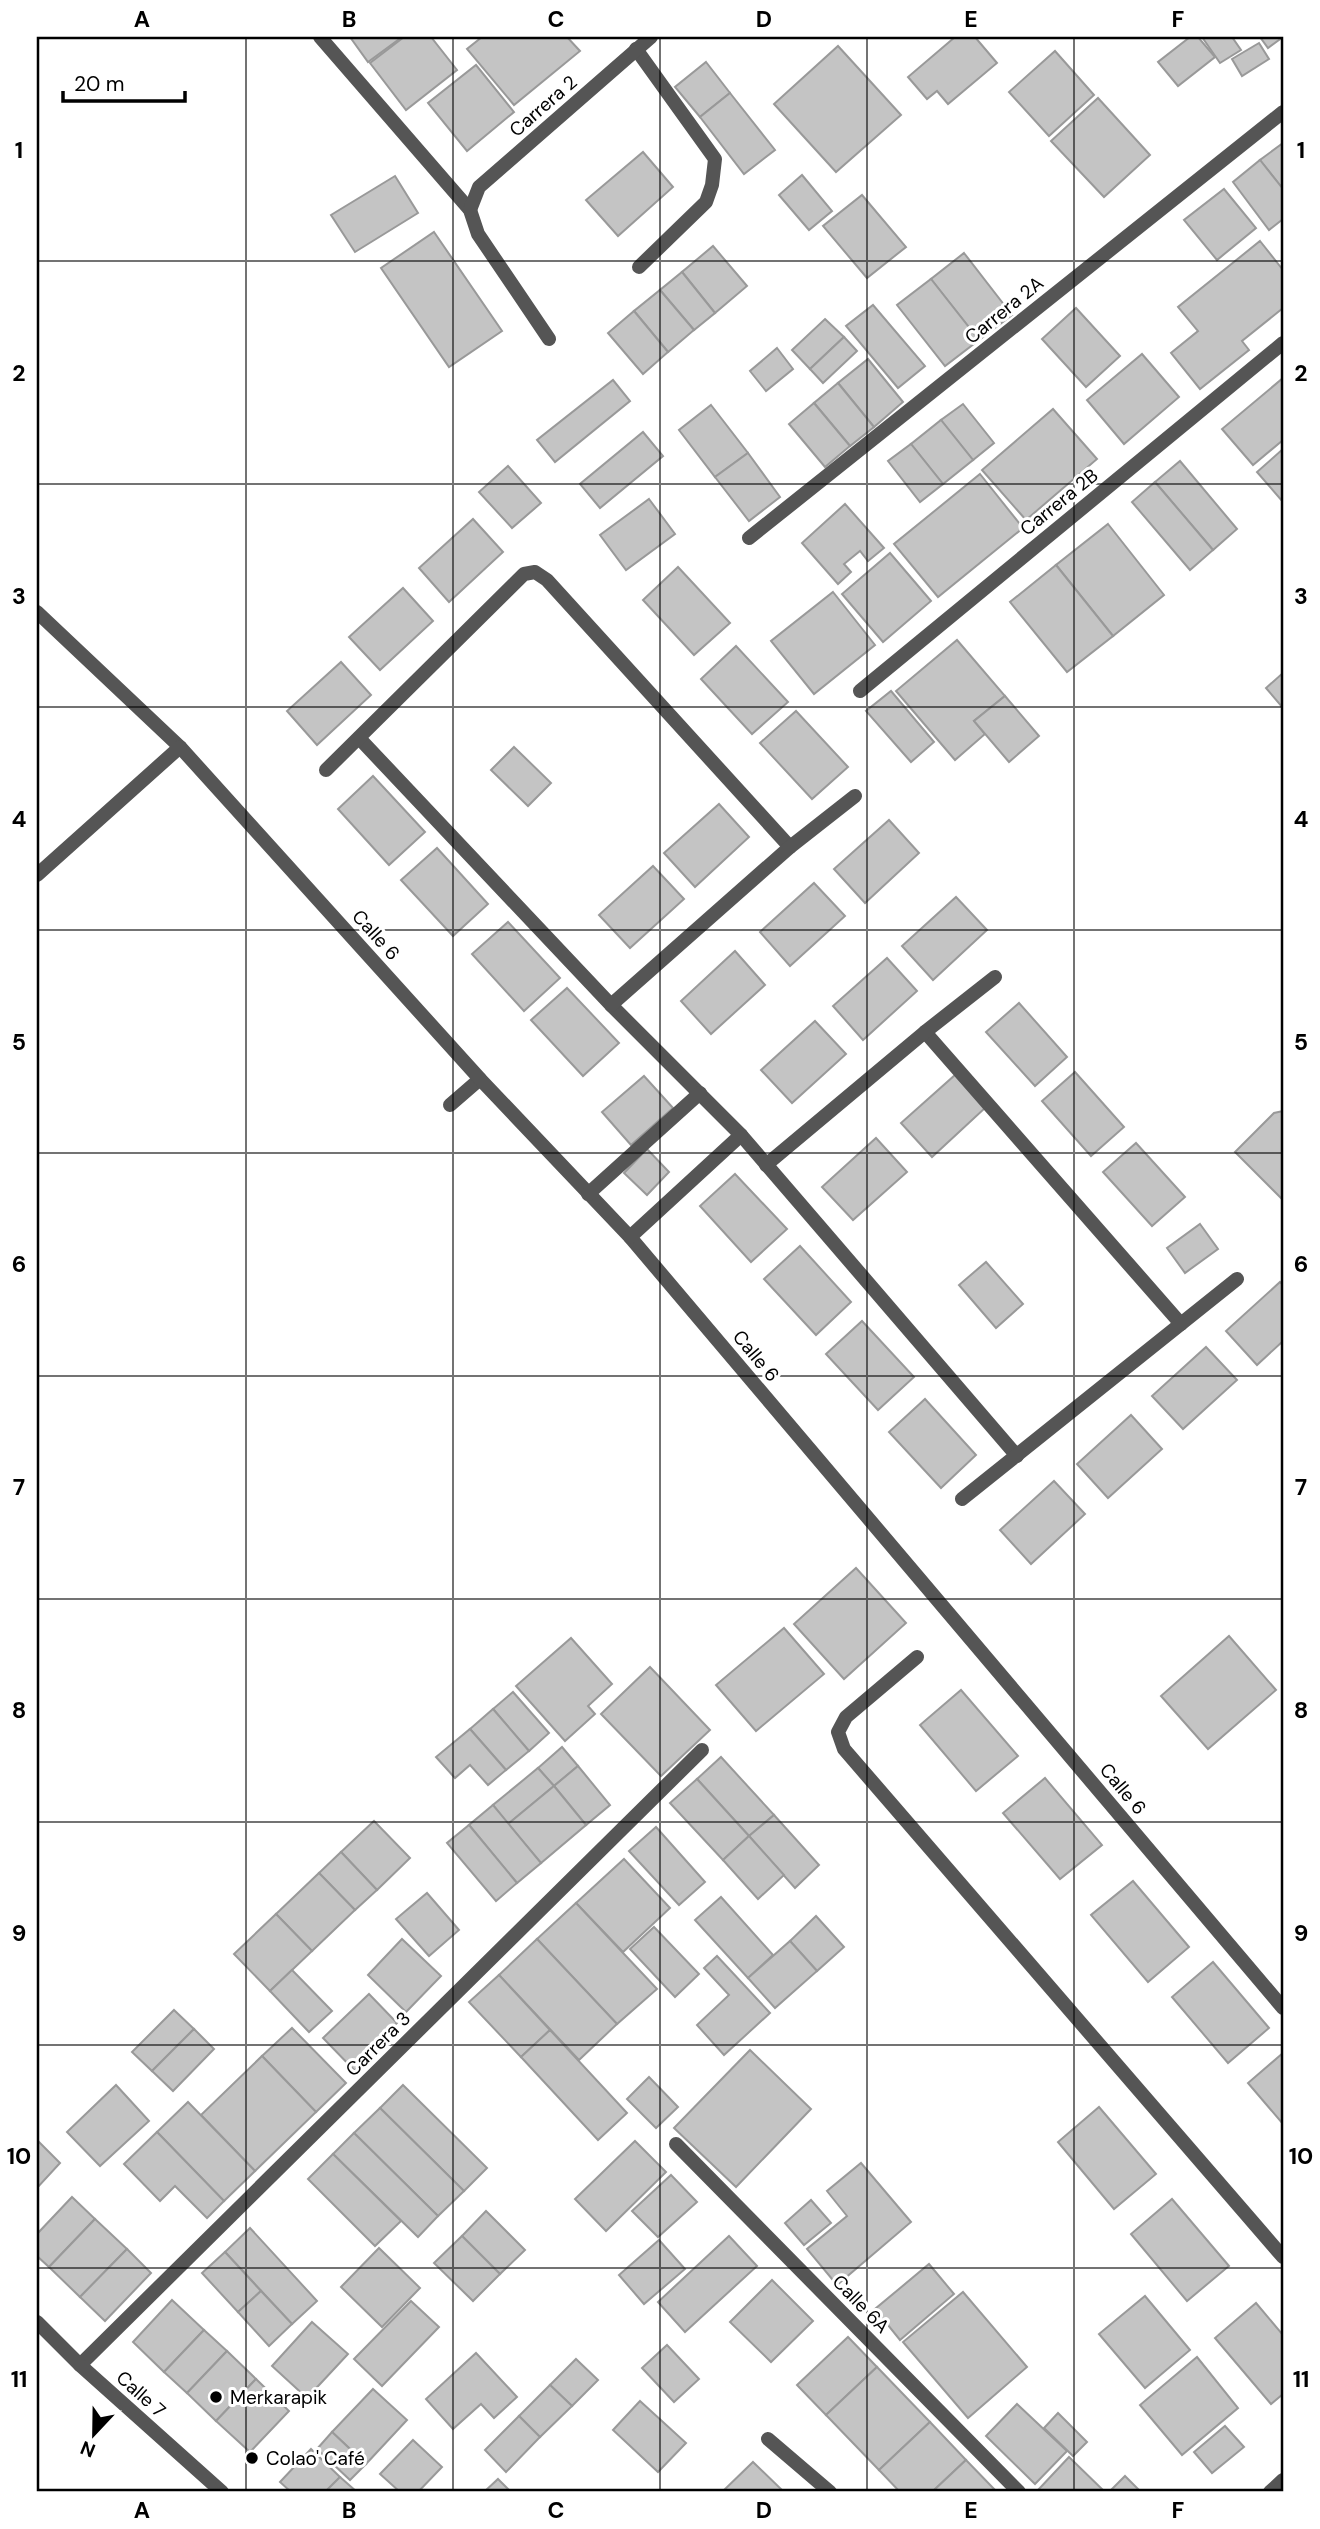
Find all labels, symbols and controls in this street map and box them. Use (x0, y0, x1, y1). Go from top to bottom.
text: A (134, 4, 150, 34)
text: B (342, 4, 356, 34)
text: C (548, 4, 564, 34)
text: D (756, 4, 772, 34)
text: E (964, 4, 978, 34)
text: F (1172, 4, 1185, 34)
scale bar (63, 60, 186, 104)
text: 20 m (74, 70, 125, 98)
street label: Carrera 2 (504, 70, 582, 142)
text: 1 (15, 135, 23, 165)
text: 1 (1297, 135, 1305, 165)
street label: Carrera 2A (959, 270, 1049, 349)
text: 2 (12, 358, 26, 388)
text: 2 (1294, 358, 1308, 388)
street label: Carrera 2B (1015, 463, 1103, 541)
text: 3 (12, 581, 26, 611)
text: 3 (1294, 581, 1308, 611)
text: 4 (12, 804, 27, 834)
text: 4 (1294, 804, 1309, 834)
street label: Calle 6 (347, 904, 405, 966)
text: 5 (12, 1027, 26, 1057)
text: 5 (1294, 1027, 1308, 1057)
text: 6 (12, 1249, 26, 1279)
text: 6 (1294, 1249, 1308, 1279)
street label: Calle 6 (727, 1325, 785, 1387)
text: 7 (13, 1472, 25, 1502)
text: 7 (1295, 1472, 1307, 1502)
text: 8 (12, 1695, 26, 1725)
text: 8 (1294, 1695, 1308, 1725)
street label: Calle 6 (1094, 1758, 1152, 1820)
text: 9 (12, 1918, 26, 1948)
text: 9 (1294, 1918, 1308, 1948)
street label: Carrera 3 (340, 2006, 416, 2082)
text: 10 (7, 2141, 31, 2171)
text: 10 (1289, 2141, 1313, 2171)
street label: Calle 6A (827, 2269, 895, 2339)
text: 11 (11, 2364, 27, 2394)
text: 11 (1293, 2364, 1309, 2394)
street label: Calle 7 (111, 2365, 171, 2423)
place label: Merkarapik (230, 2385, 327, 2410)
marker: Merkarapik (208, 2389, 224, 2405)
north arrow (60, 2400, 130, 2470)
text: N (77, 2435, 99, 2463)
place label: Colao' Café (266, 2446, 365, 2471)
marker: Colao' Café (244, 2450, 260, 2466)
text: A (134, 2495, 150, 2525)
text: B (342, 2495, 356, 2525)
text: C (548, 2495, 564, 2525)
text: D (756, 2495, 772, 2525)
text: E (964, 2495, 978, 2525)
text: F (1172, 2495, 1185, 2525)

